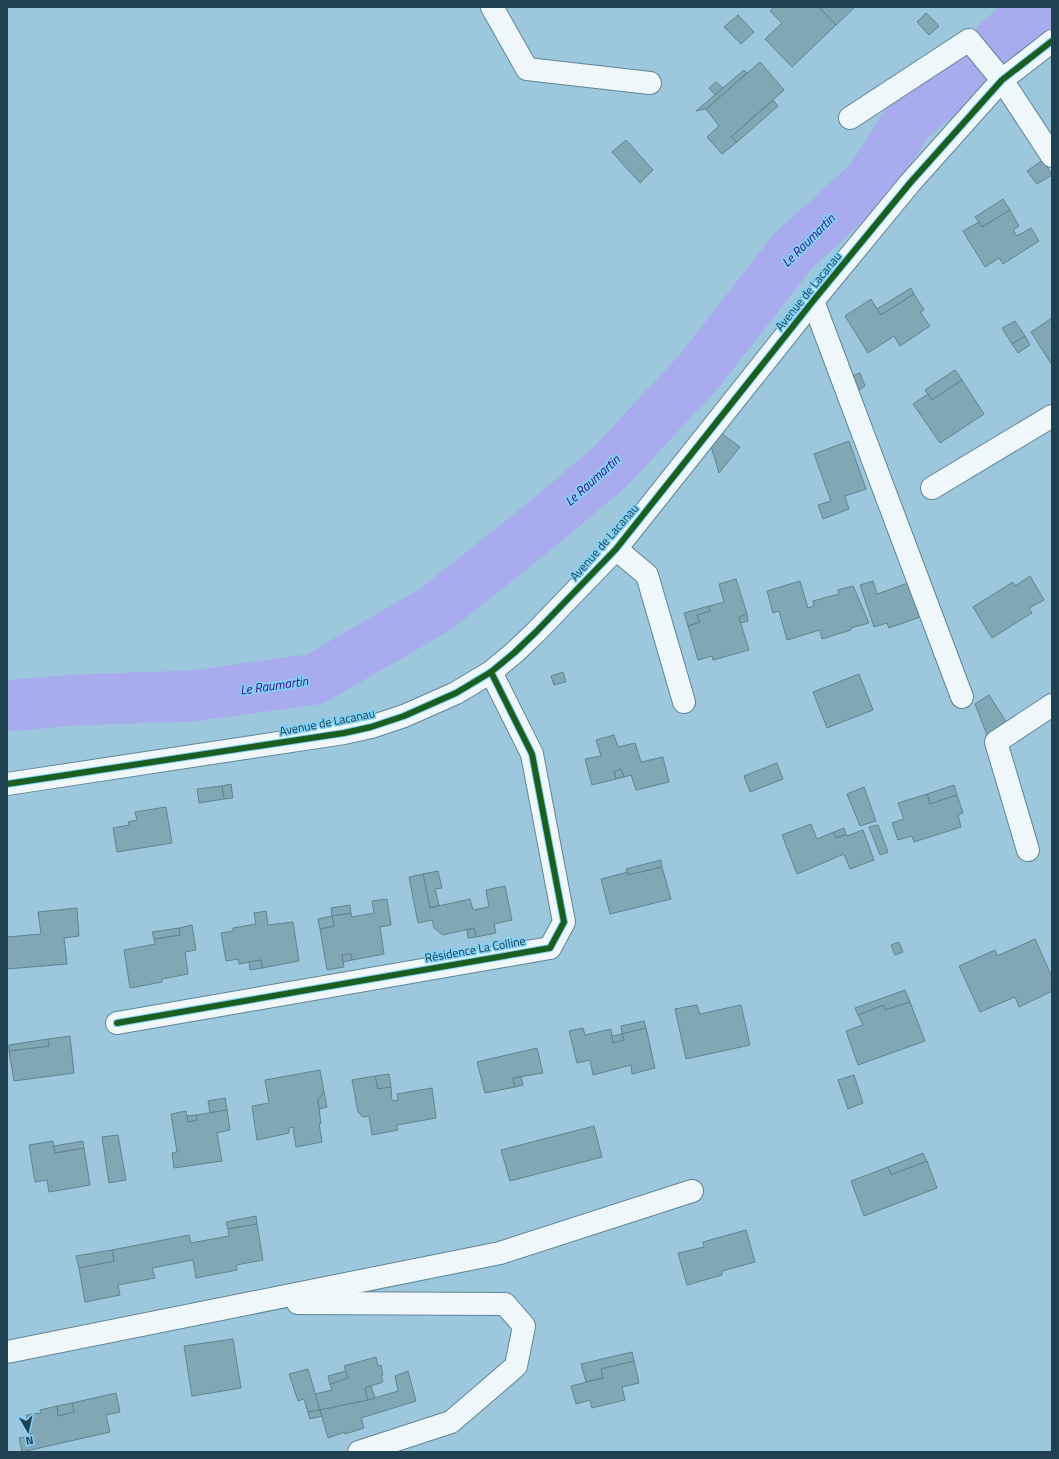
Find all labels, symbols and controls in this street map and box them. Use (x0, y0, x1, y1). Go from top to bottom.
water label: Le Raumartin (777, 208, 840, 271)
street label: Avenue de Lacanau (770, 247, 846, 335)
water label: Le Raumartin (560, 449, 625, 510)
street label: Avenue de Lacanau (565, 499, 643, 585)
water label: Le Raumartin (239, 670, 310, 700)
street label: Avenue de Lacanau (278, 703, 376, 741)
street label: Résidence La Colline (423, 931, 527, 967)
north arrow (8, 1411, 48, 1451)
text: N (25, 1432, 35, 1449)

